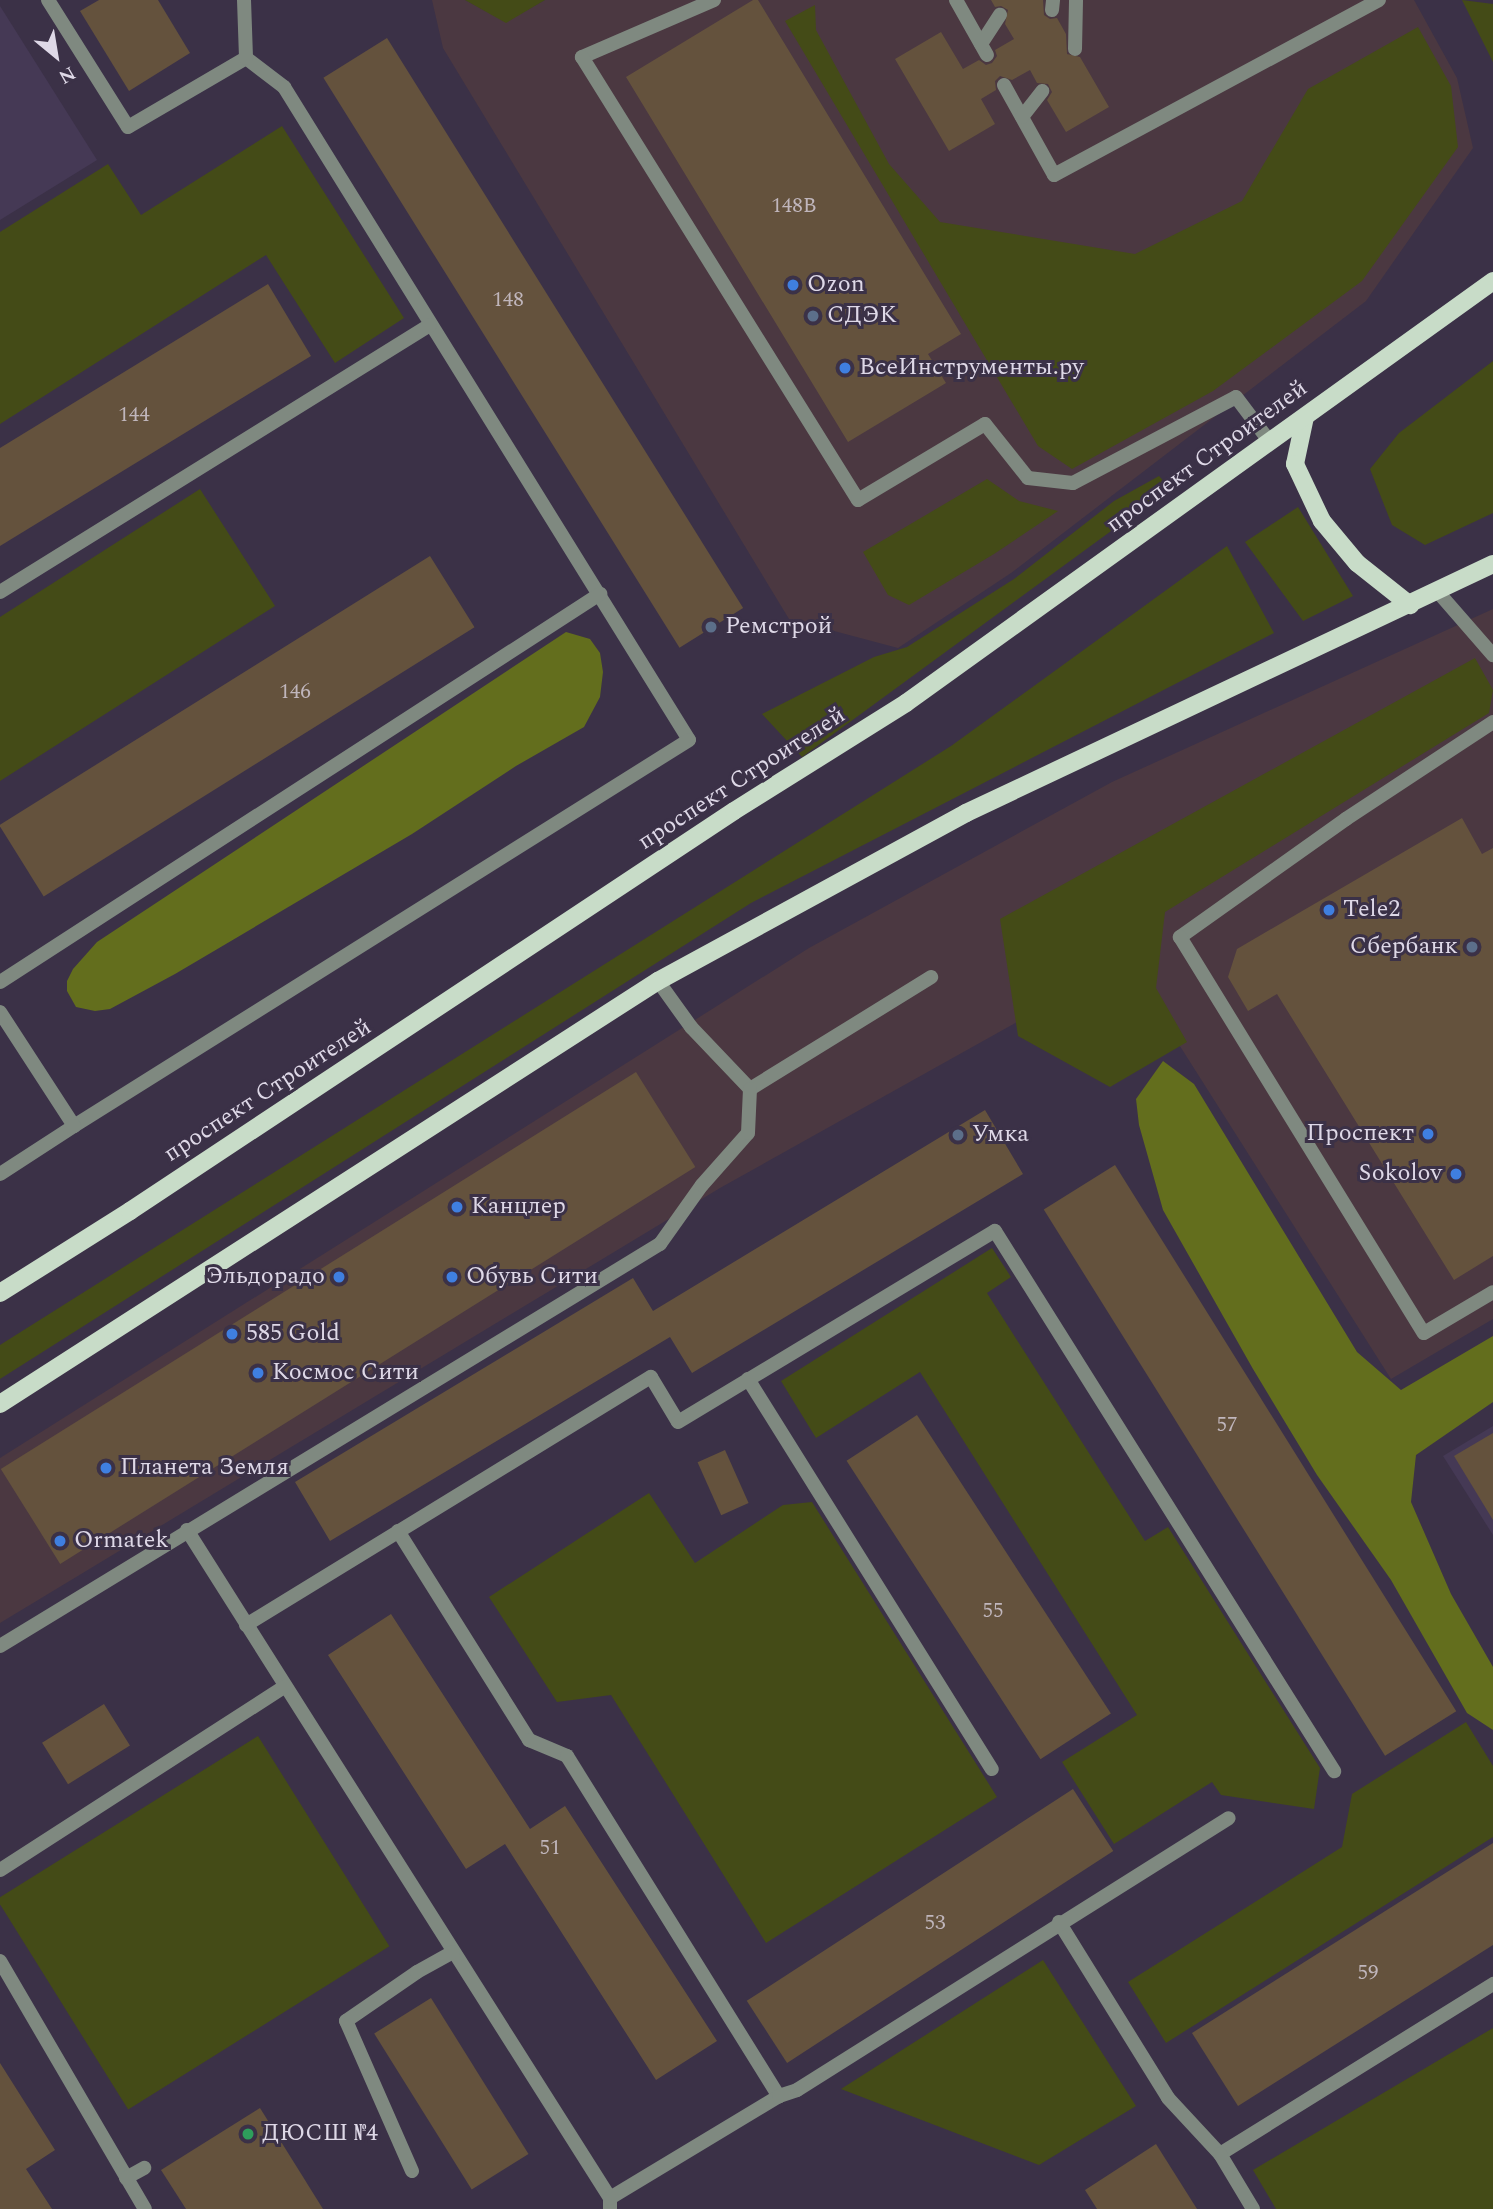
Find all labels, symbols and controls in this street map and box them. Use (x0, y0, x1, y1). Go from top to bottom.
north arrow (21, 21, 91, 91)
text: N (53, 58, 81, 91)
house number: 148В (771, 193, 817, 219)
place label: Ozon (807, 271, 865, 299)
marker: Ozon (785, 277, 801, 293)
house number: 148 (492, 287, 524, 313)
place label: СДЭК (827, 302, 897, 330)
marker: СДЭК (805, 308, 821, 324)
place label: ВсеИнструменты.ру (859, 354, 1084, 382)
marker: ВсеИнструменты.ру (837, 360, 853, 376)
street label: проспект Строителей (1101, 374, 1313, 540)
house number: 144 (118, 402, 150, 428)
place label: Ремстрой (725, 613, 832, 641)
marker: Ремстрой (703, 619, 719, 635)
house number: 146 (279, 679, 311, 705)
street label: проспект Строителей (633, 701, 851, 857)
place label: Tele2 (1343, 896, 1400, 924)
marker: Tele2 (1321, 902, 1337, 918)
place label: Сбербанк (1350, 933, 1458, 961)
marker: Сбербанк (1464, 939, 1480, 955)
street label: проспект Строителей (159, 1013, 377, 1169)
place label: Проспект (1306, 1120, 1414, 1148)
place label: Умка (972, 1121, 1029, 1149)
marker: Проспект (1420, 1126, 1436, 1142)
marker: Умка (950, 1127, 966, 1143)
place label: Sokolov (1358, 1160, 1442, 1188)
marker: Sokolov (1448, 1166, 1464, 1182)
place label: Канцлер (471, 1193, 566, 1221)
marker: Канцлер (449, 1199, 465, 1215)
place label: Эльдорадо (205, 1263, 325, 1291)
place label: Обувь Сити (466, 1263, 598, 1291)
marker: Эльдорадо (331, 1269, 347, 1285)
marker: Обувь Сити (444, 1269, 460, 1285)
place label: 585 Gold (246, 1320, 340, 1348)
marker: 585 Gold (224, 1326, 240, 1342)
place label: Космос Сити (272, 1359, 419, 1387)
marker: Космос Сити (250, 1365, 266, 1381)
house number: 57 (1217, 1412, 1237, 1438)
place label: Планета Земля (120, 1454, 289, 1482)
marker: Планета Земля (98, 1460, 114, 1476)
place label: Ormatek (74, 1527, 169, 1555)
marker: Ormatek (52, 1533, 68, 1549)
house number: 55 (983, 1598, 1003, 1624)
house number: 51 (540, 1835, 560, 1861)
house number: 53 (925, 1910, 945, 1936)
house number: 59 (1358, 1960, 1378, 1986)
place label: ДЮСШ №4 (262, 2120, 378, 2148)
marker: ДЮСШ №4 (240, 2126, 256, 2142)

